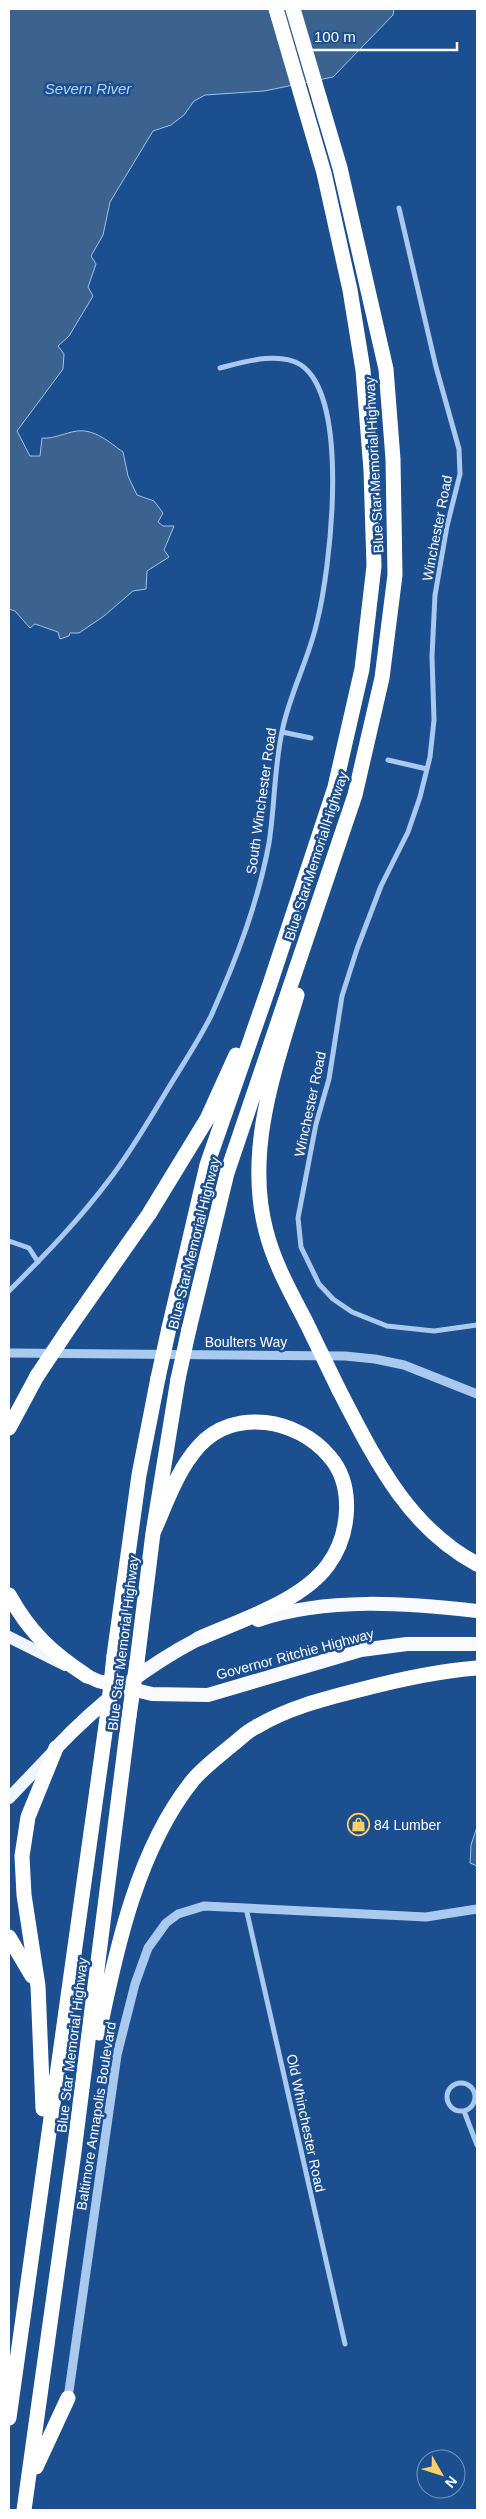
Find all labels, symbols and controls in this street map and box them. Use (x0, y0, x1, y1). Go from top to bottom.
scale bar (306, 20, 457, 52)
text: 100 m (314, 28, 356, 45)
water label: Severn River (45, 80, 132, 97)
street label: Blue Star Memorial Highway (361, 376, 387, 554)
street label: Winchester Road (419, 474, 455, 582)
street label: South Winchester Road (243, 727, 279, 875)
street label: Blue Star Memorial Highway (281, 770, 351, 942)
street label: Winchester Road (291, 1050, 329, 1158)
street label: Blue Star Memorial Highway (165, 1155, 223, 1331)
street label: Boulters Way (205, 1334, 287, 1350)
street label: Blue Star Memorial Highway (104, 1554, 142, 1732)
street label: Governor Ritchie Highway (214, 1625, 376, 1683)
shop icon: 84 Lumber (346, 1813, 370, 1837)
place label: 84 Lumber (374, 1817, 441, 1833)
street label: Blue Star Memorial Highway (53, 1956, 91, 2134)
street label: Baltimore Annapolis Boulevard (73, 2021, 119, 2211)
street label: Old Whinchester Road (284, 2052, 328, 2194)
north arrow (416, 2449, 466, 2499)
text: N (442, 2473, 461, 2491)

